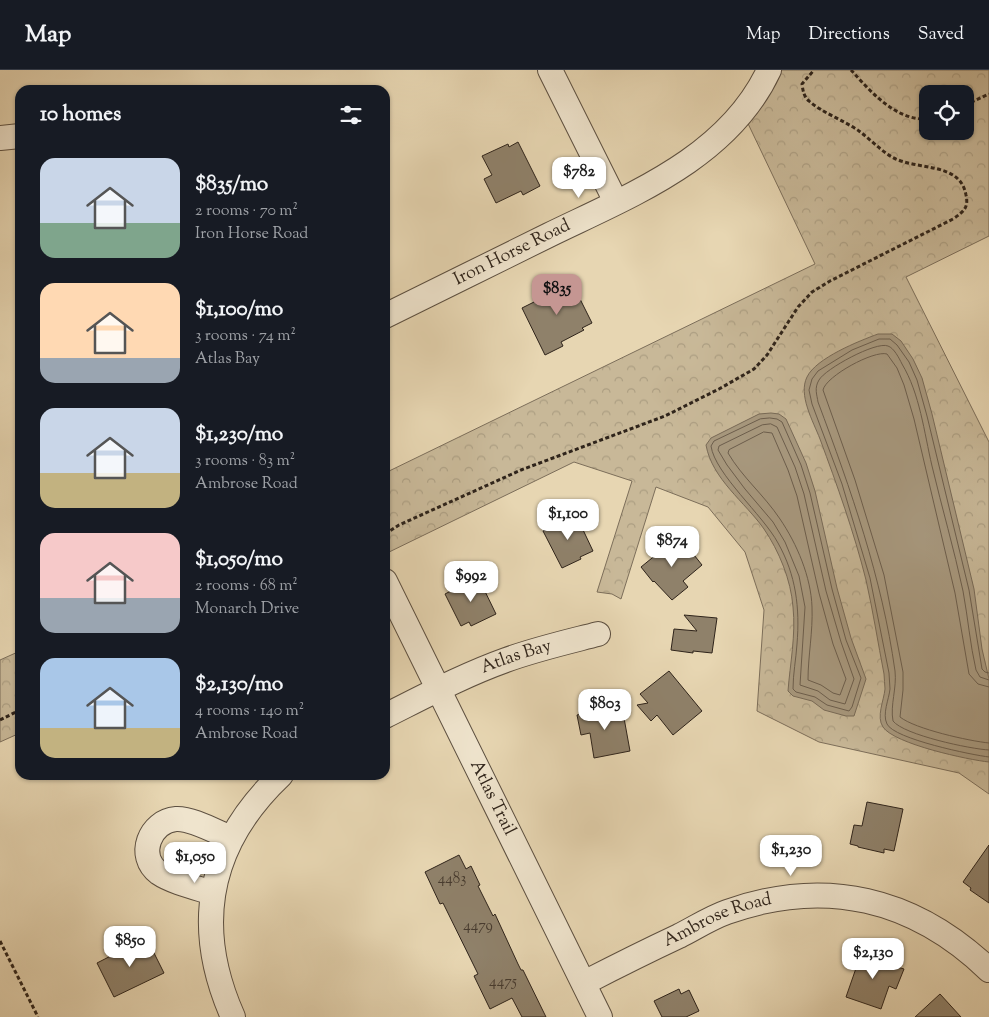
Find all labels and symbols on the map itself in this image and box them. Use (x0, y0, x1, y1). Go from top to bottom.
pin: $782 (549, 156, 609, 199)
street label: Iron Horse Road (449, 213, 575, 293)
pin: $835 (527, 274, 587, 316)
pin: $1,100 (527, 498, 609, 541)
pin: $874 (642, 526, 702, 568)
pin: $992 (441, 560, 501, 603)
street label: Atlas Bay (477, 633, 555, 681)
pin: $803 (575, 688, 635, 731)
street label: Atlas Trail (462, 756, 522, 840)
pin: $1,230 (750, 834, 832, 877)
pin: $1,050 (154, 842, 236, 884)
house number: 4483 (438, 869, 466, 890)
street label: Ambrose Road (659, 887, 774, 954)
house number: 4479 (463, 916, 493, 937)
pin: $850 (100, 926, 160, 968)
pin: $2,130 (832, 938, 914, 980)
house number: 4475 (489, 972, 517, 993)

